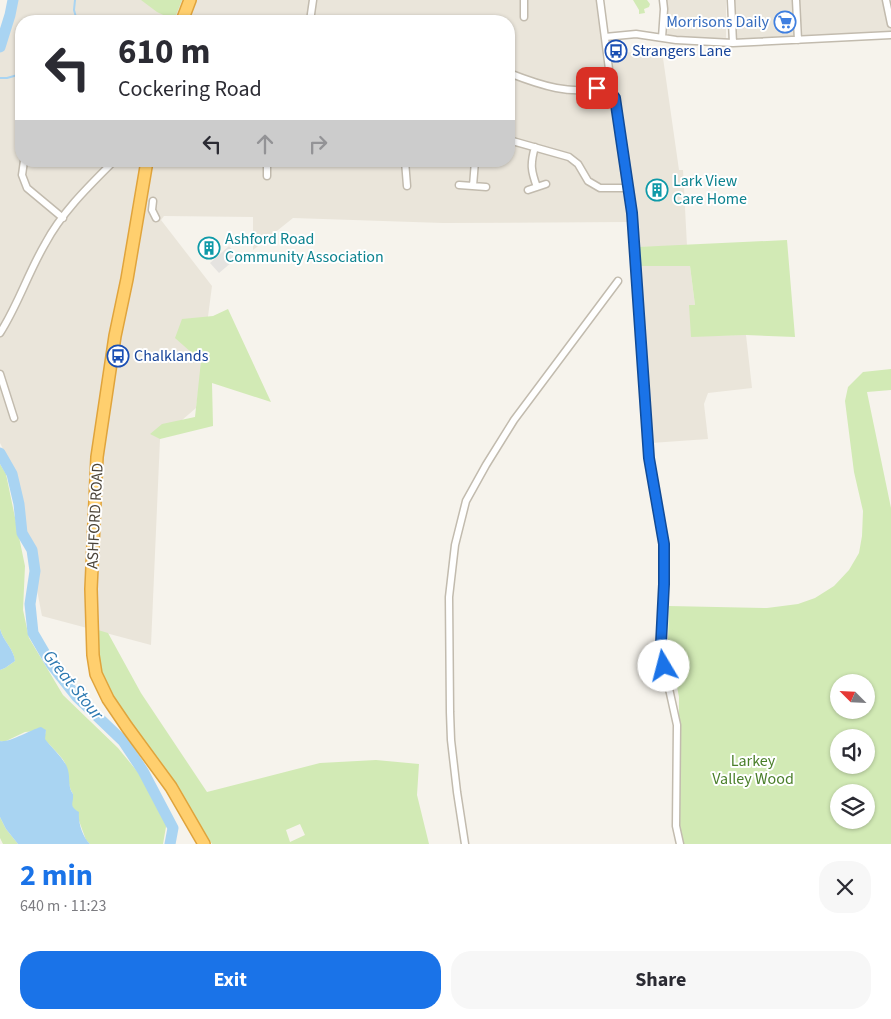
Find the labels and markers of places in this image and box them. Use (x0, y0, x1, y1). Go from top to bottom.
supermarket icon: Morrisons Daily (773, 10, 797, 34)
place label: Morrisons Daily (666, 11, 770, 33)
bus stop icon: Strangers Lane (604, 39, 628, 63)
place label: Strangers Lane (632, 40, 731, 62)
pin (576, 67, 618, 109)
place label: Lark View Care Home (673, 170, 747, 210)
building icon: Lark View Care Home (645, 178, 669, 202)
place label: Ashford Road Community Association (225, 228, 384, 268)
building icon: Ashford Road Community Association (197, 236, 221, 260)
bus stop icon: Chalklands (106, 344, 130, 368)
place label: Chalklands (134, 345, 209, 367)

